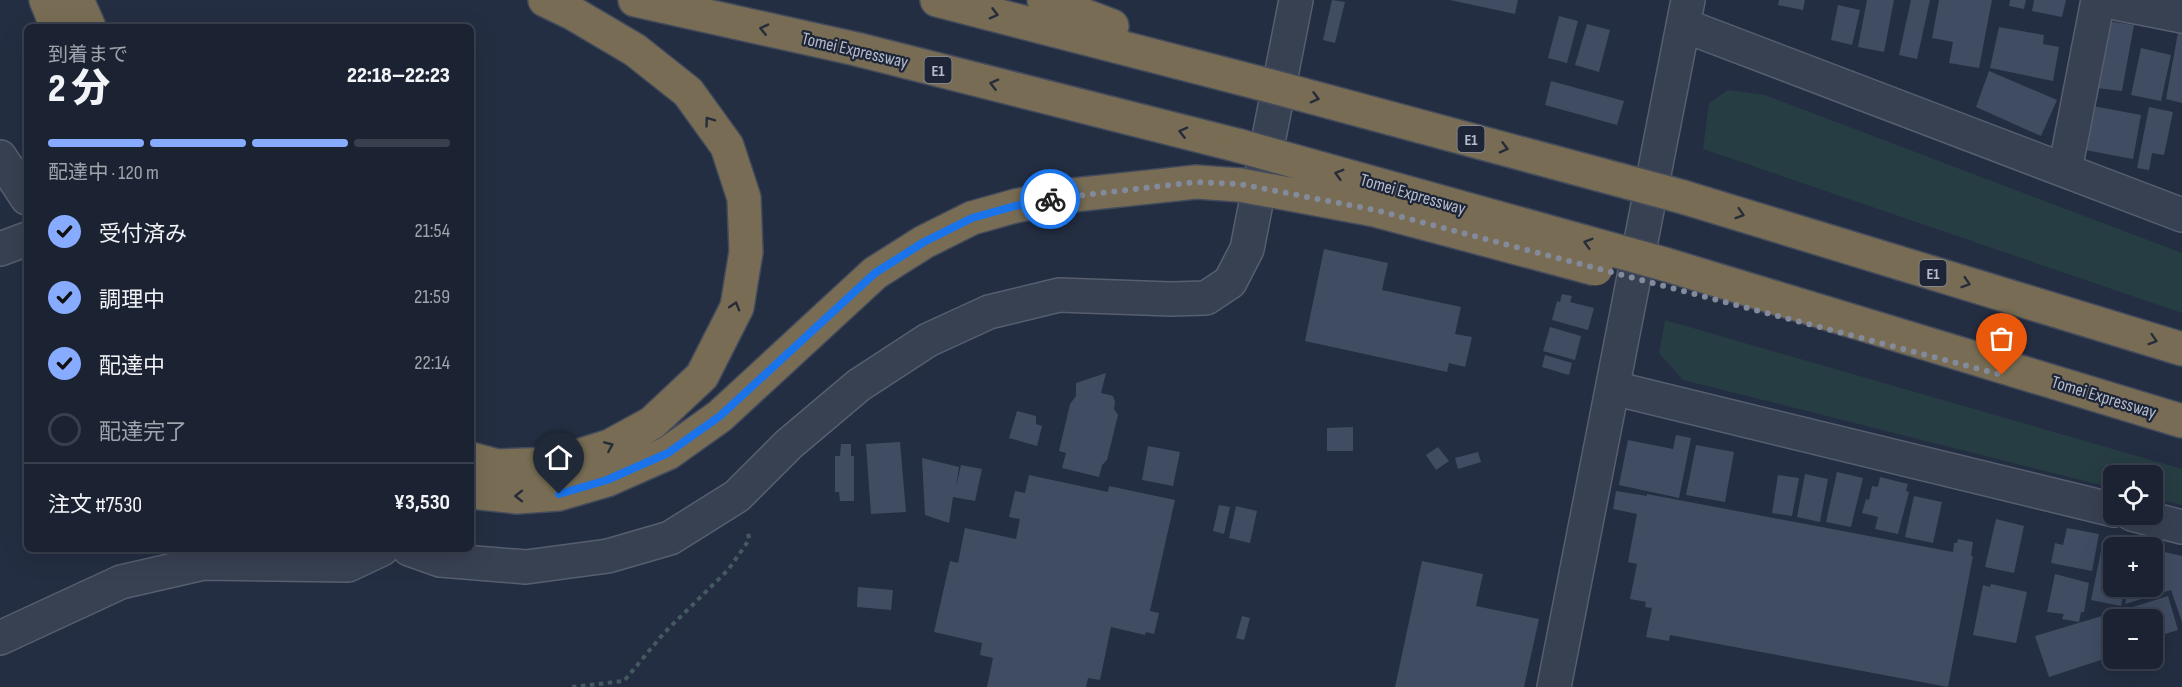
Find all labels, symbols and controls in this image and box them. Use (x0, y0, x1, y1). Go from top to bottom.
one-way arrow (989, 7, 999, 20)
one-way arrow (759, 23, 769, 36)
street label: Tomei Expressway (800, 28, 910, 73)
text: 到着まで (48, 43, 128, 67)
road number: E1 (924, 57, 952, 83)
text: 22:18–22:23 (347, 62, 450, 89)
text: 2 分 (48, 66, 111, 113)
one-way arrow (989, 79, 1000, 91)
one-way arrow (1310, 91, 1320, 103)
one-way arrow (705, 116, 716, 127)
one-way arrow (1178, 126, 1188, 139)
road number: E1 (1458, 126, 1484, 152)
one-way arrow (1498, 141, 1509, 153)
text: 配達中 · 120 m (48, 161, 159, 185)
one-way arrow (1334, 168, 1344, 181)
courier (1020, 169, 1080, 229)
street label: Tomei Expressway (1358, 169, 1468, 220)
icon: bike (1034, 183, 1067, 216)
one-way arrow (1734, 207, 1744, 219)
icon: check (48, 215, 81, 248)
text: 21:54 (414, 219, 450, 243)
text: 受付済み (99, 221, 187, 248)
one-way arrow (1583, 238, 1594, 250)
road number: E1 (1920, 260, 1946, 286)
one-way arrow (1960, 276, 1971, 288)
icon: check (48, 281, 81, 314)
text: 21:59 (414, 285, 450, 309)
text: 調理中 (99, 287, 165, 314)
one-way arrow (728, 301, 740, 312)
pin (1976, 313, 2027, 375)
icon: bag (1985, 322, 2018, 355)
one-way arrow (2147, 332, 2158, 345)
icon: check (48, 347, 81, 380)
text: 22:14 (414, 351, 450, 375)
text: 配達中 (99, 353, 165, 380)
street label: Tomei Expressway (2049, 372, 2159, 423)
text: 配達完了 (99, 419, 187, 446)
pin (533, 432, 584, 494)
icon: home (542, 441, 575, 474)
one-way arrow (603, 441, 614, 453)
map controls (2103, 465, 2163, 669)
button: locate (2103, 465, 2163, 525)
text: ¥3,530 (394, 489, 450, 516)
one-way arrow (514, 490, 523, 502)
text: 注文 #7530 (48, 492, 142, 519)
button: + (2103, 537, 2163, 597)
button: − (2103, 609, 2163, 669)

